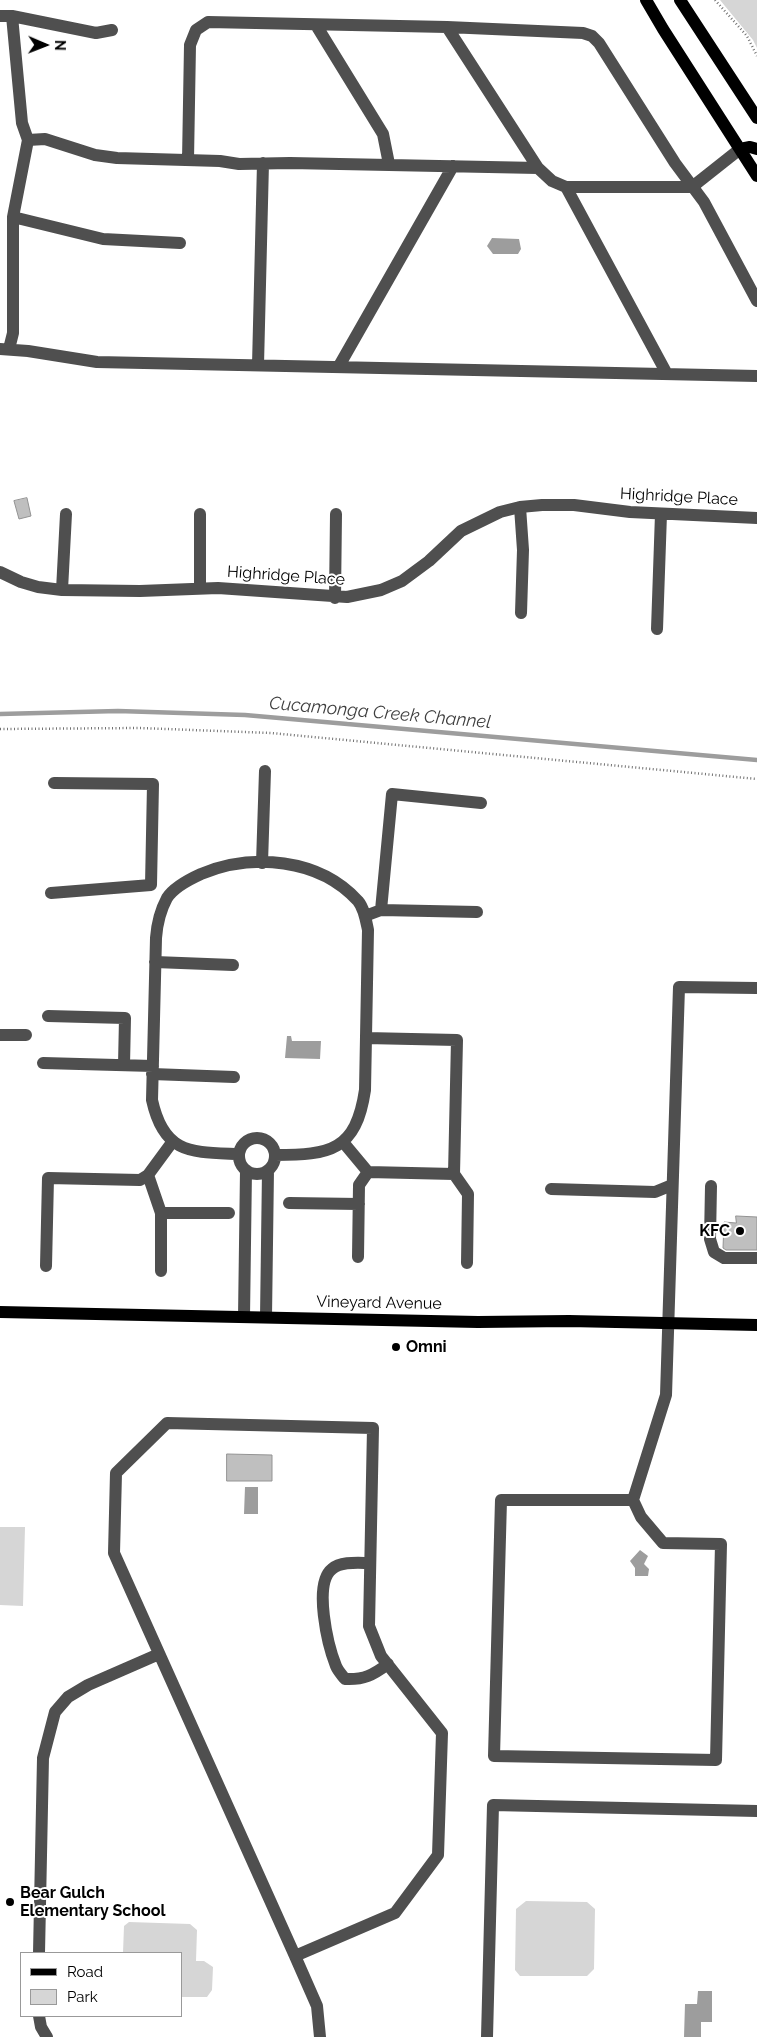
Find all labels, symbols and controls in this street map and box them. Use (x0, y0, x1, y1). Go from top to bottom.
north arrow (20, 20, 70, 70)
text: N (52, 40, 68, 51)
street label: Highridge Place (620, 484, 738, 510)
street label: Highridge Place (226, 562, 346, 590)
water label: Cucamonga Creek Channel (268, 693, 492, 733)
place label: KFC (699, 1221, 730, 1241)
marker: KFC (734, 1225, 746, 1237)
street label: Vineyard Avenue (316, 1292, 442, 1314)
place label: Omni (406, 1337, 447, 1357)
marker: Omni (390, 1341, 402, 1353)
place label: Bear Gulch Elementary School (20, 1883, 165, 1921)
marker: Bear Gulch Elementary School (4, 1896, 16, 1908)
legend (20, 1952, 182, 2017)
text: Road (67, 1963, 103, 1981)
text: Park (67, 1988, 98, 2006)

